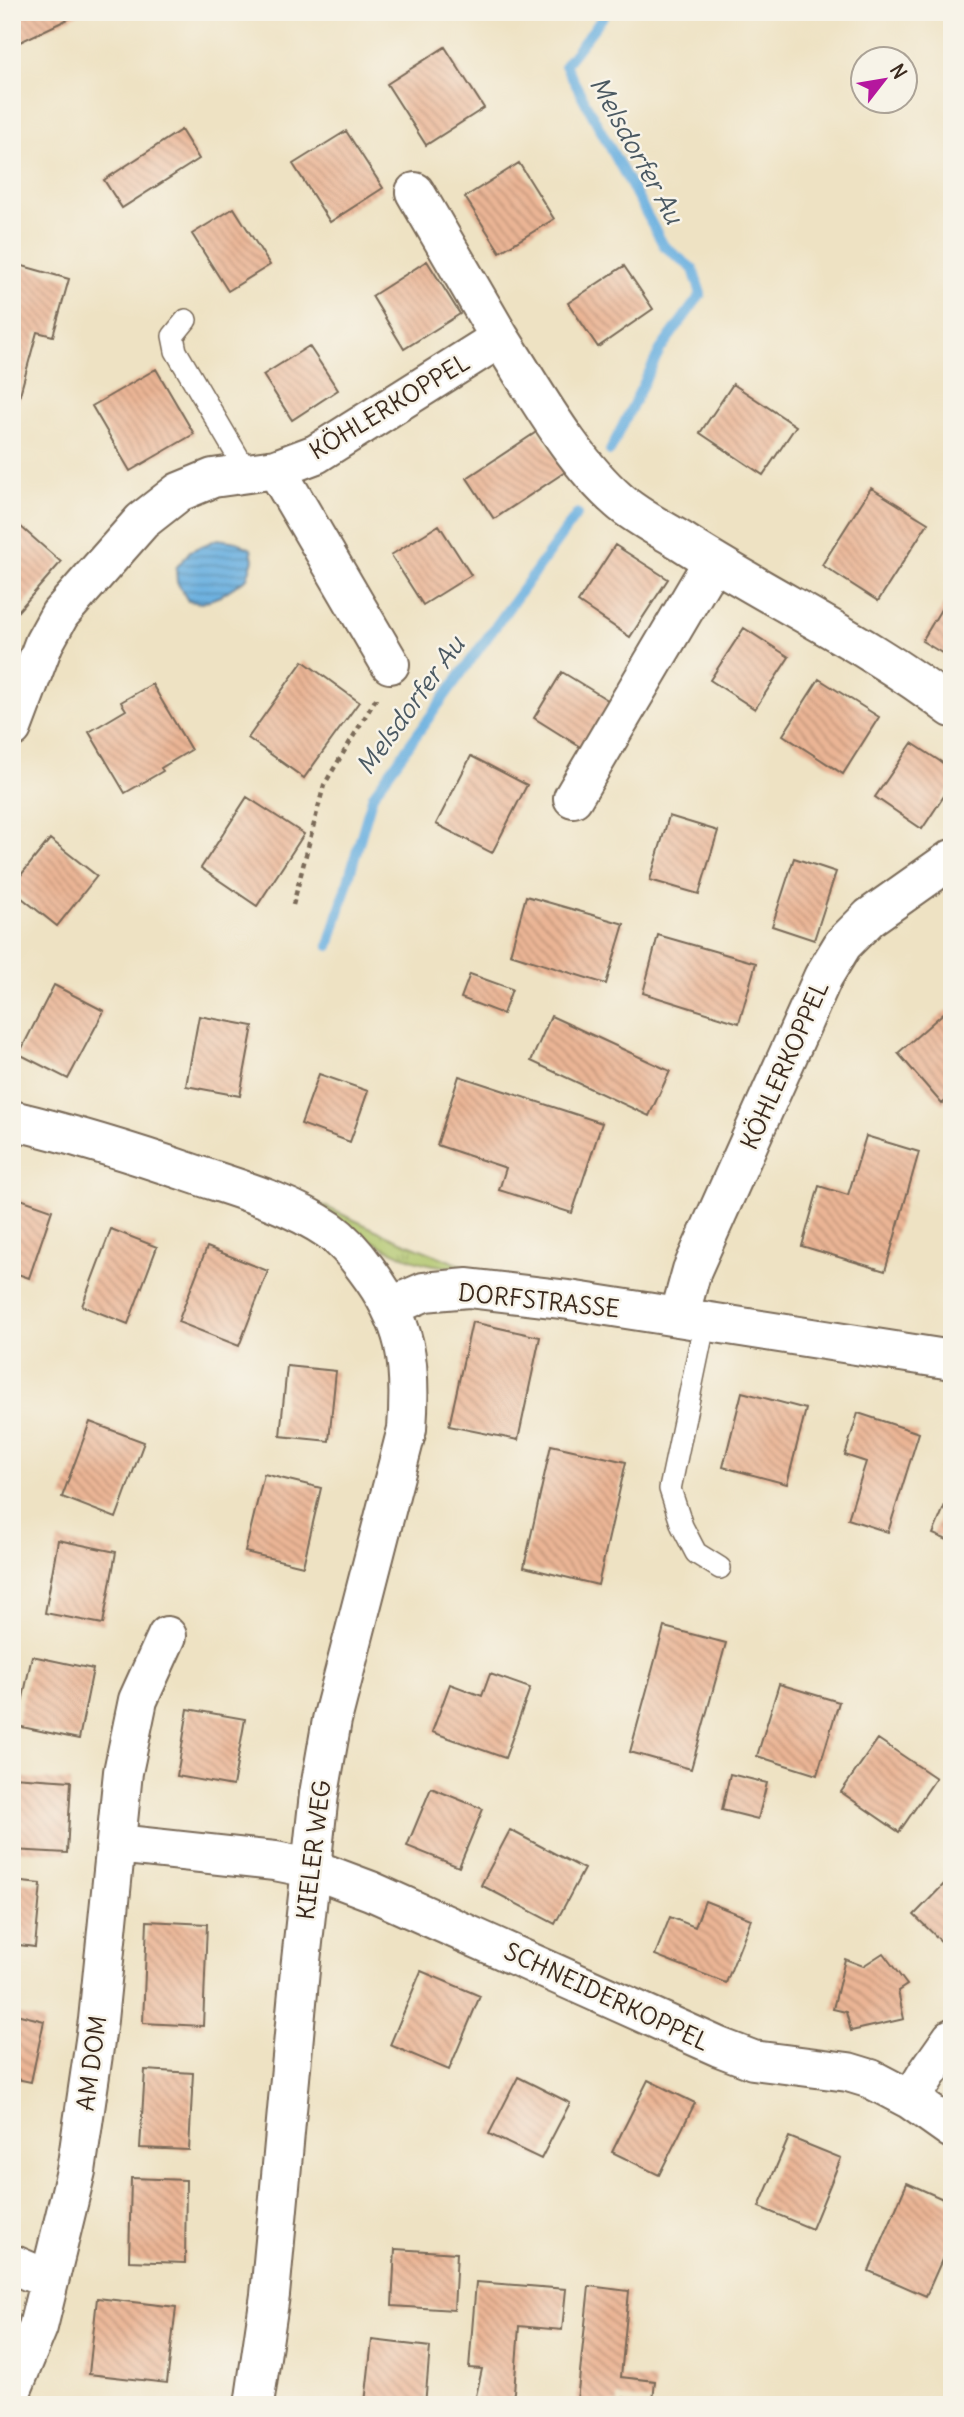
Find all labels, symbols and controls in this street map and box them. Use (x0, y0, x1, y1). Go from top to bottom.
north arrow (848, 46, 918, 116)
text: N (885, 59, 912, 83)
water label: Melsdorfer Au (583, 70, 692, 231)
street label: KÖHLERKOPPEL (304, 346, 474, 466)
water label: Melsdorfer Au (349, 628, 473, 781)
street label: KÖHLERKOPPEL (733, 976, 835, 1154)
street label: DORFSTRASSE (457, 1277, 621, 1323)
street label: KIELER WEG (290, 1778, 336, 1922)
street label: SCHNEIDERKOPPEL (500, 1935, 714, 2057)
street label: AM DOM (69, 2014, 113, 2112)

